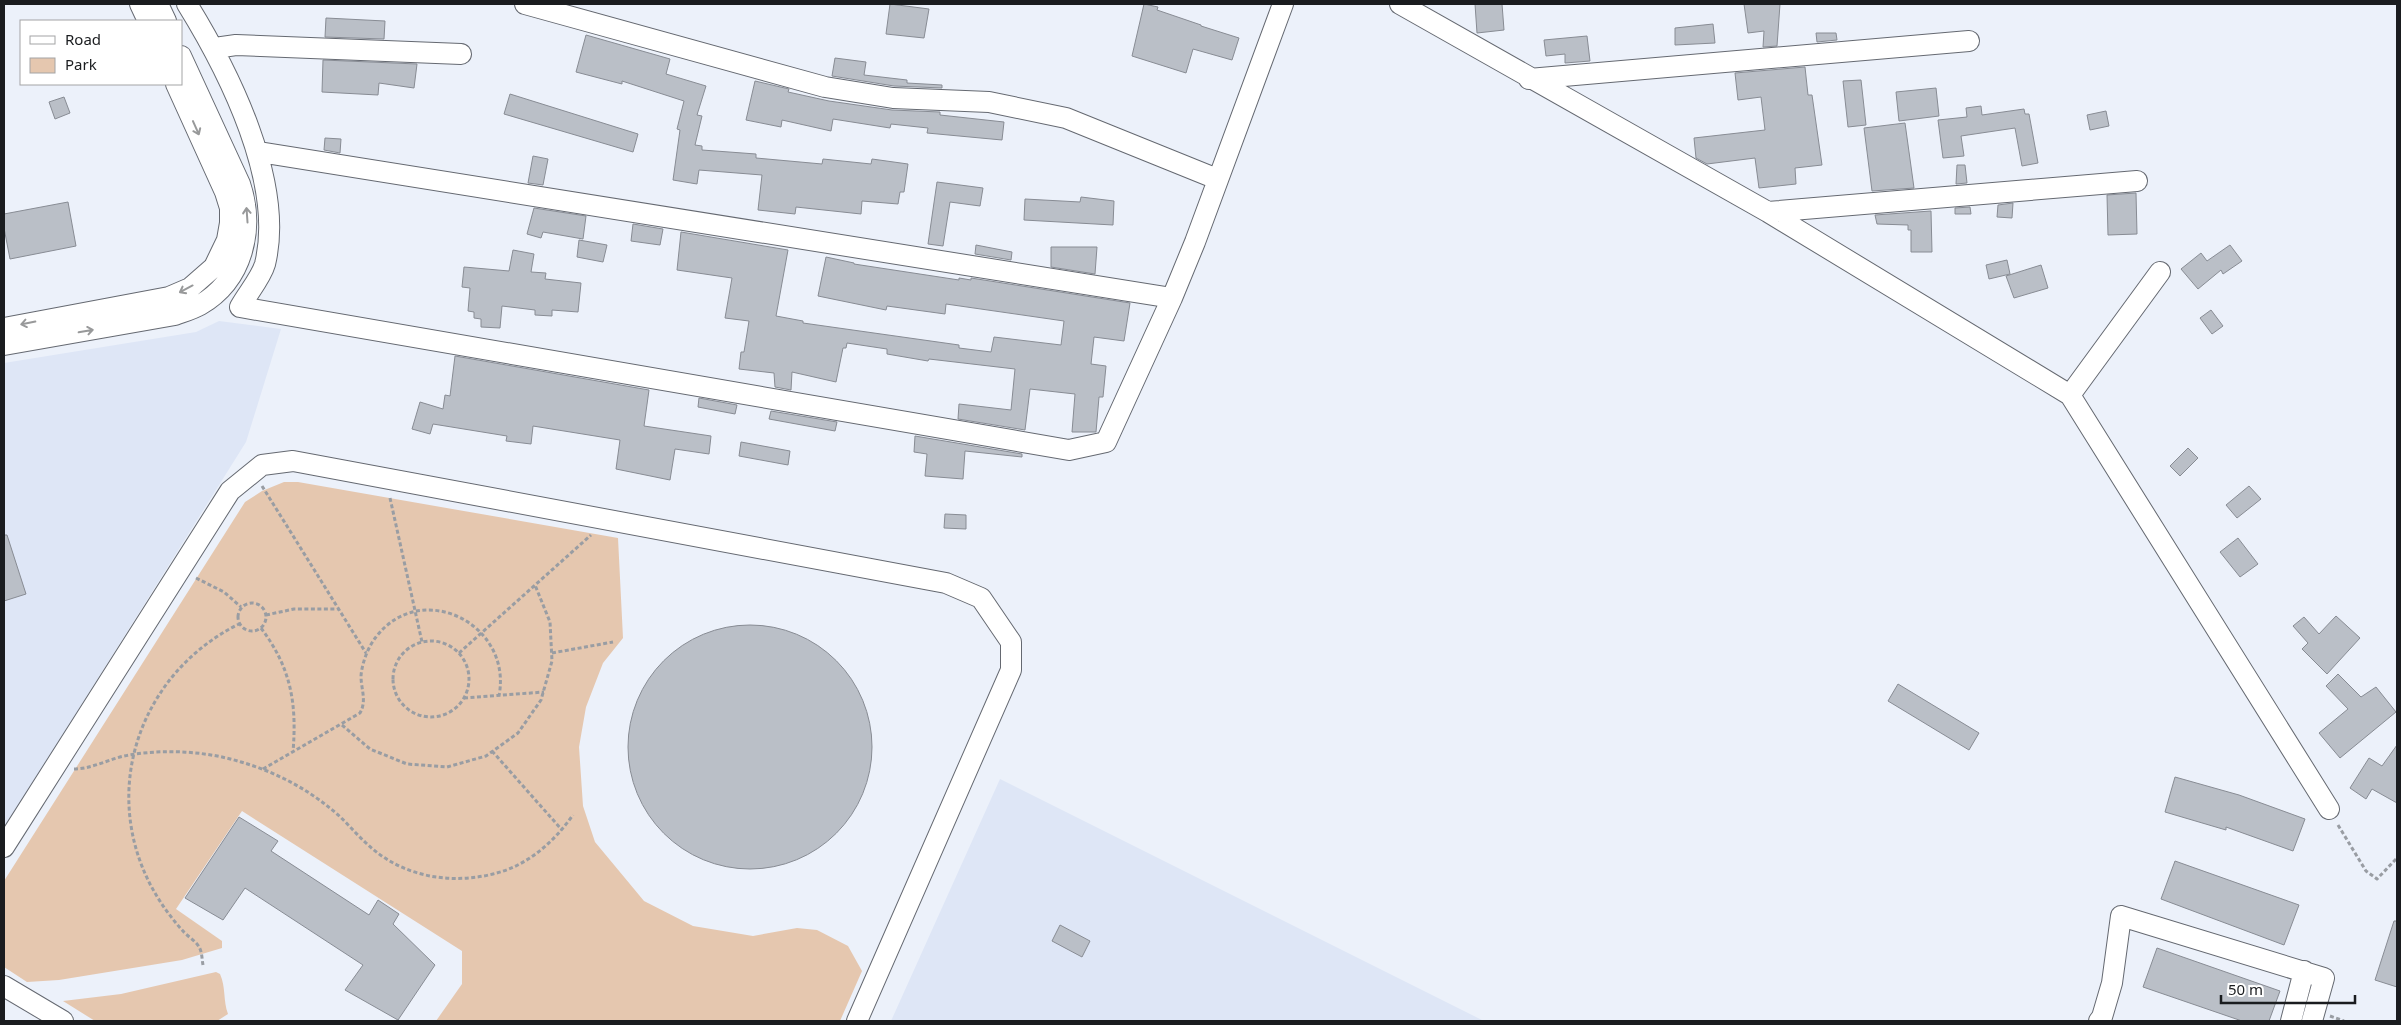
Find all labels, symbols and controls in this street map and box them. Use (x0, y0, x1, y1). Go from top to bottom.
legend (20, 20, 182, 85)
text: Road (65, 29, 101, 49)
text: Park (65, 54, 97, 74)
one-way arrow (192, 120, 202, 135)
one-way arrow (243, 207, 252, 223)
one-way arrow (179, 285, 194, 294)
one-way arrow (20, 319, 36, 329)
one-way arrow (78, 325, 94, 335)
scale bar (2221, 972, 2355, 1004)
text: 50 m (2228, 979, 2263, 999)

